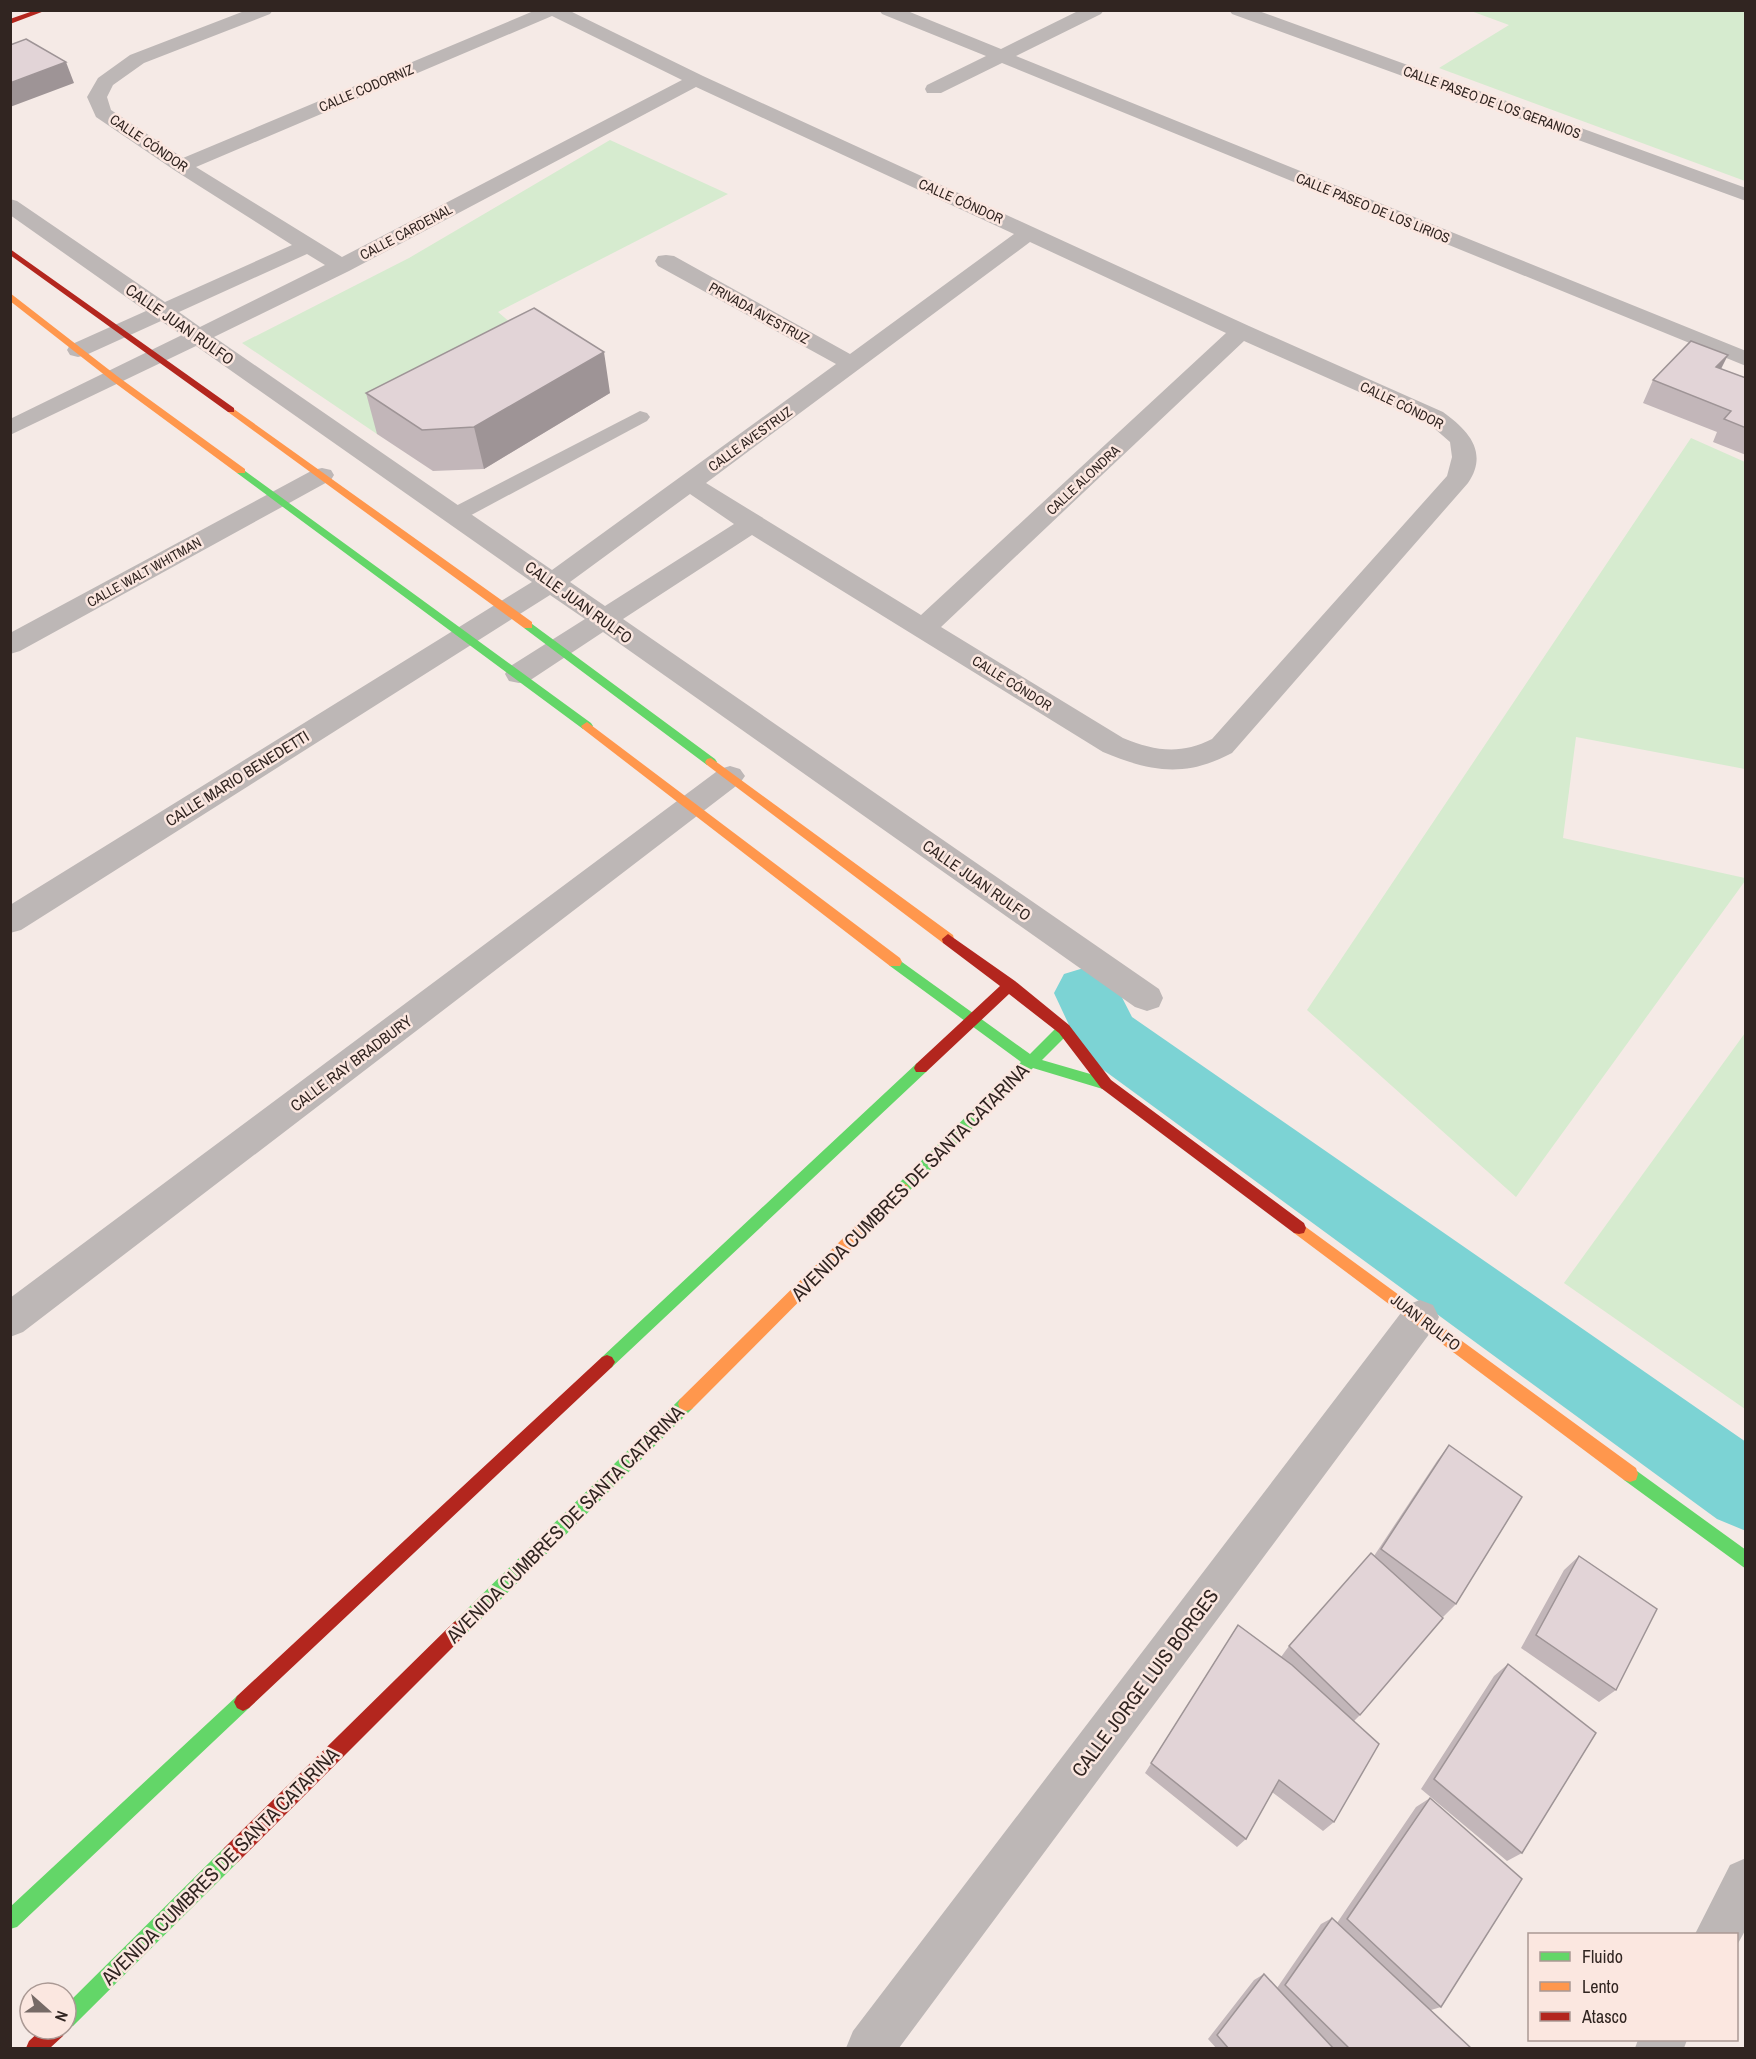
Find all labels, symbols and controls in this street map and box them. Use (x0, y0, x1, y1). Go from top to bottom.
street label: CALLE CODORNIZ (316, 60, 416, 116)
street label: CALLE PASEO DE LOS GERANIOS (1401, 61, 1583, 143)
street label: CALLE CÓNDOR (106, 110, 192, 176)
street label: CALLE PASEO DE LOS LIRIOS (1293, 169, 1453, 247)
street label: CALLE CÓNDOR (916, 174, 1006, 228)
street label: CALLE CARDENAL (357, 200, 456, 264)
street label: CALLE JUAN RULFO (121, 278, 239, 370)
street label: PRIVADA AVESTRUZ (706, 278, 812, 348)
street label: CALLE CÓNDOR (1357, 377, 1447, 433)
street label: CALLE AVESTRUZ (705, 403, 795, 475)
street label: CALLE ALONDRA (1042, 441, 1124, 519)
street label: CALLE WALT WHITMAN (84, 533, 204, 611)
street label: CALLE JUAN RULFO (521, 556, 637, 648)
street label: CALLE CÓNDOR (969, 651, 1055, 715)
street label: CALLE MARIO BENEDETTI (161, 725, 313, 831)
street label: CALLE JUAN RULFO (918, 834, 1036, 926)
street label: CALLE RAY BRADBURY (286, 1010, 417, 1116)
street label: AVENIDA CUMBRES DE SANTA CATARINA (784, 1057, 1034, 1307)
street label: JUAN RULFO (1386, 1288, 1466, 1356)
street label: AVENIDA CUMBRES DE SANTA CATARINA (439, 1399, 689, 1649)
street label: CALLE JORGE LUIS BORGES (1065, 1583, 1224, 1782)
street label: AVENIDA CUMBRES DE SANTA CATARINA (94, 1741, 344, 1991)
legend (1528, 1933, 1738, 2041)
text: Fluido (1582, 1944, 1623, 1969)
text: Lento (1582, 1974, 1619, 1999)
north arrow (18, 1981, 78, 2041)
text: Atasco (1581, 2004, 1627, 2029)
text: N (50, 2008, 74, 2025)

